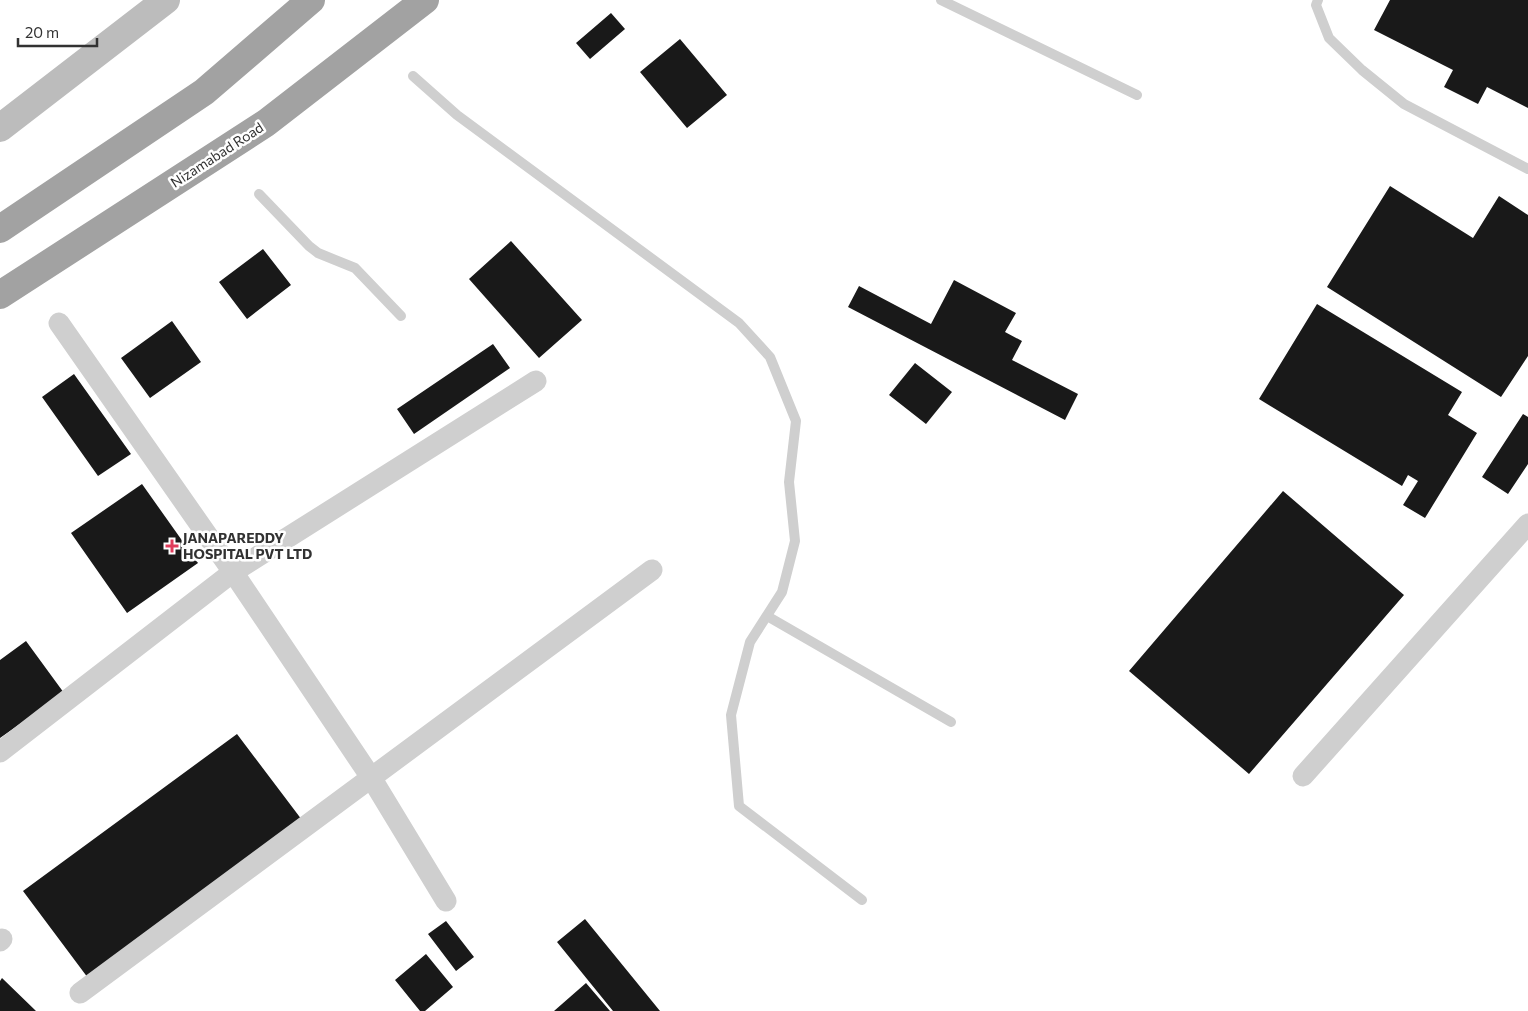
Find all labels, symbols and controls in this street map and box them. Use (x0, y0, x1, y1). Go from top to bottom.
scale bar (18, 15, 96, 47)
text: 20 m (25, 23, 59, 41)
street label: Nizamabad Road (167, 118, 266, 191)
place label: JANAPAREDDY HOSPITAL PVT LTD (183, 529, 312, 562)
marker: JANAPAREDDY HOSPITAL PVT LTD (165, 539, 179, 553)

